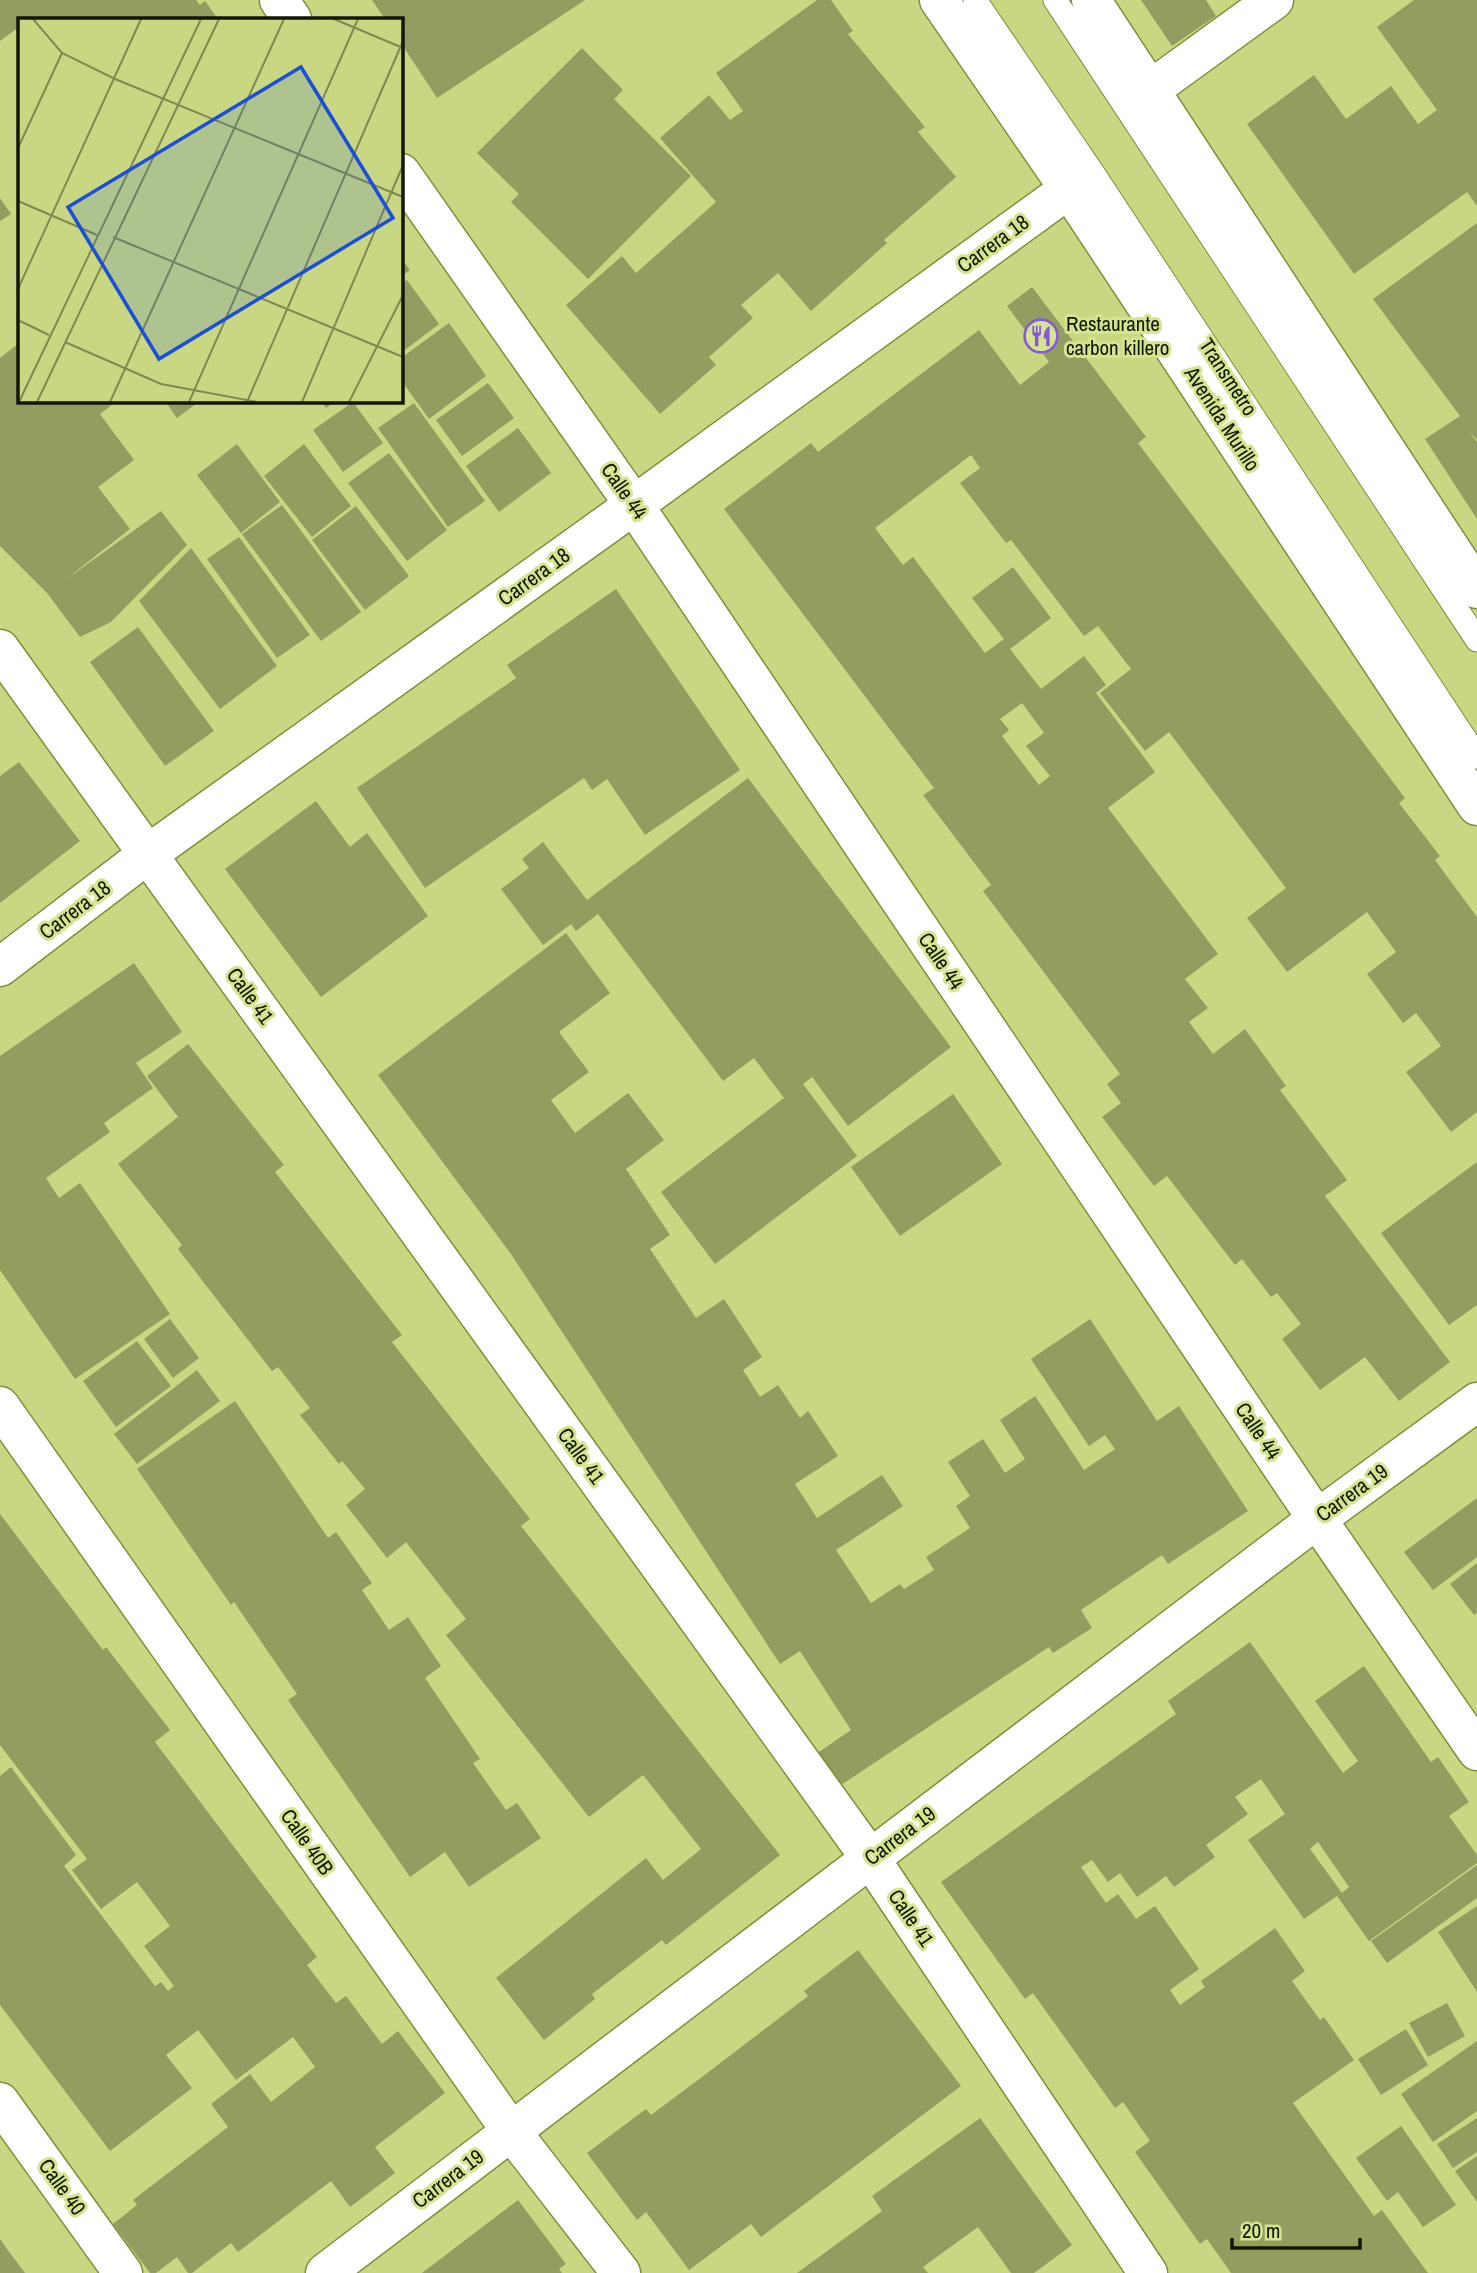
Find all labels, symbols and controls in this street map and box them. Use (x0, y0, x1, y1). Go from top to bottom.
inset map (18, 18, 402, 402)
street label: Carrera 18 (951, 208, 1035, 280)
place label: Restaurante carbon killero (1066, 309, 1169, 362)
restaurant icon: Restaurante carbon killero (1022, 317, 1060, 355)
street label: Transmetro (1192, 332, 1264, 421)
street label: Avenida Murillo (1177, 360, 1267, 477)
street label: Calle 44 (594, 457, 655, 525)
street label: Carrera 18 (492, 541, 576, 613)
street label: Carrera 18 (33, 873, 116, 946)
street label: Calle 44 (912, 926, 971, 995)
street label: Calle 41 (220, 962, 281, 1030)
street label: Calle 44 (1229, 1396, 1288, 1465)
street label: Calle 41 (551, 1422, 612, 1490)
street label: Carrera 19 (1310, 1457, 1394, 1529)
street label: Carrera 19 (858, 1799, 941, 1872)
street label: Calle 40B (274, 1803, 341, 1881)
street label: Calle 41 (882, 1883, 941, 1952)
street label: Carrera 19 (406, 2142, 489, 2215)
street label: Calle 40 (32, 2153, 93, 2221)
scale bar (1232, 2206, 1360, 2250)
text: 20 m (1242, 2216, 1280, 2245)

